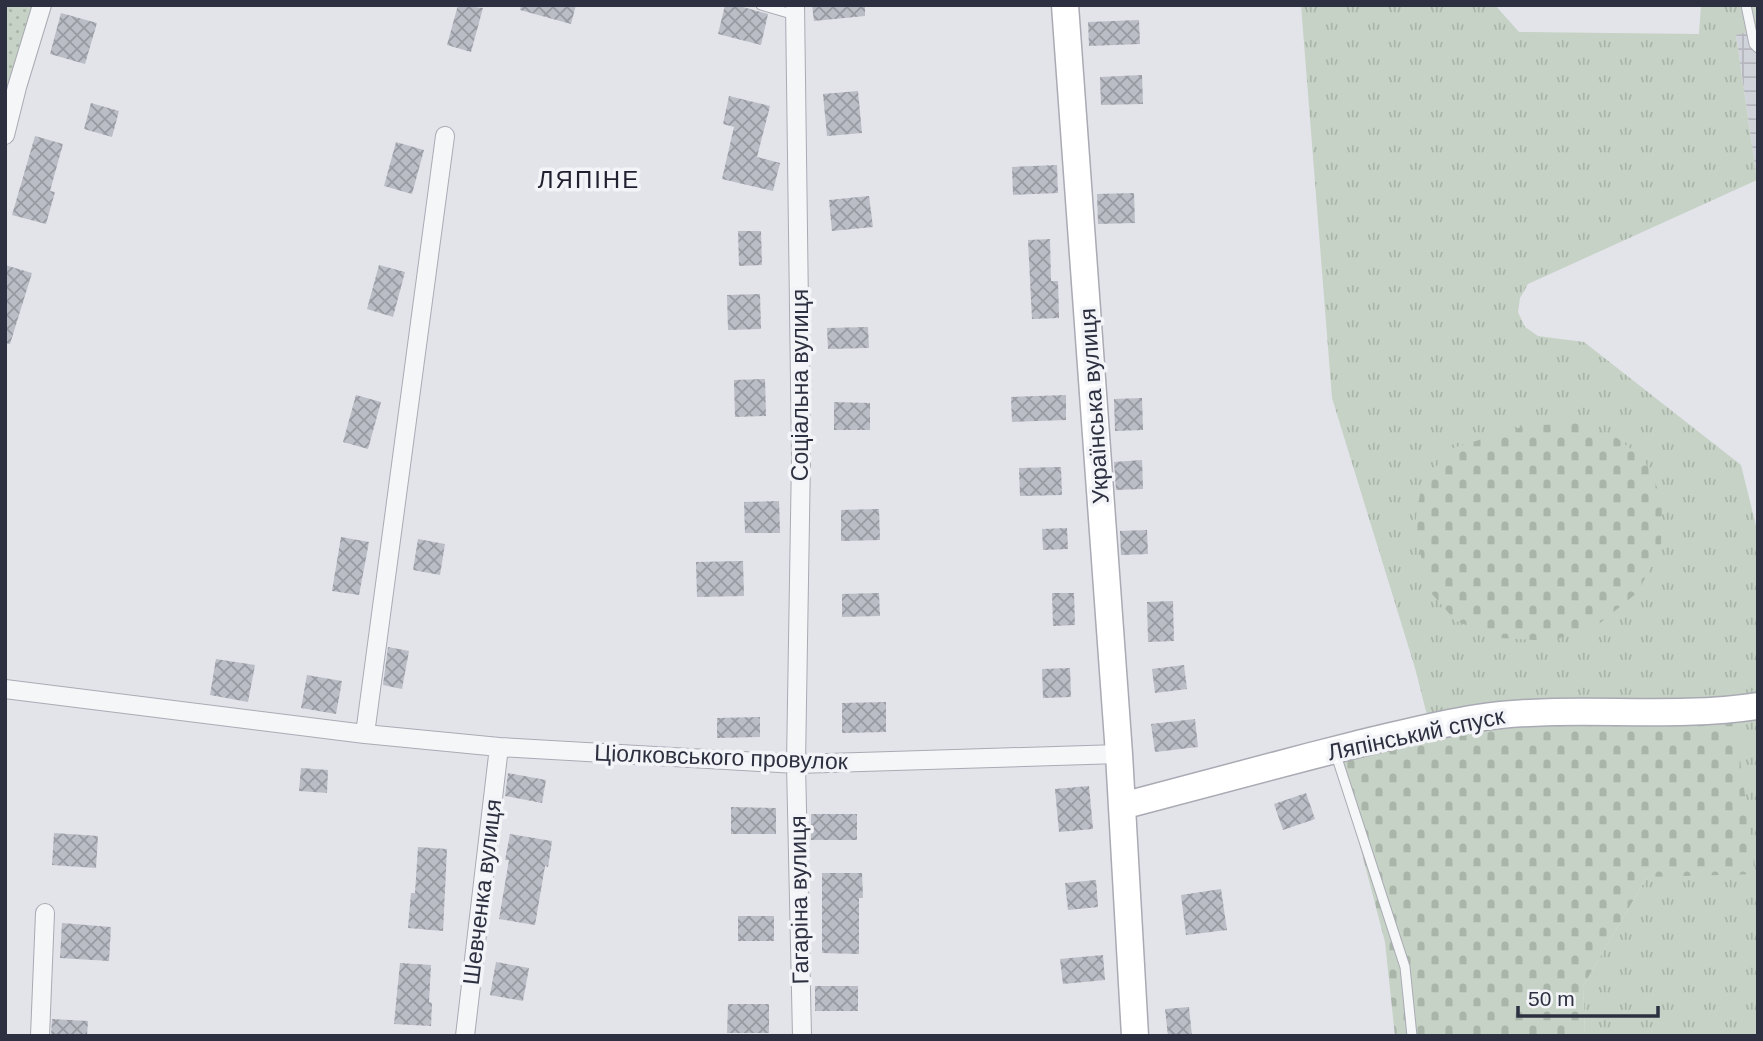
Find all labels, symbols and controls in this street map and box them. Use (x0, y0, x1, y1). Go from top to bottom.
district label: ЛЯПІНЕ (538, 166, 640, 193)
street label: Соціальна вулиця (787, 289, 813, 481)
street label: Українська вулиця (1074, 307, 1114, 505)
street label: Ляпінський спуск (1325, 702, 1508, 765)
street label: Ціолковського провулок (594, 740, 849, 774)
street label: Шевченка вулиця (458, 798, 506, 986)
street label: Гагаріна вулиця (785, 815, 813, 985)
scale bar (1518, 974, 1658, 1018)
text: 50 m (1528, 987, 1575, 1010)

